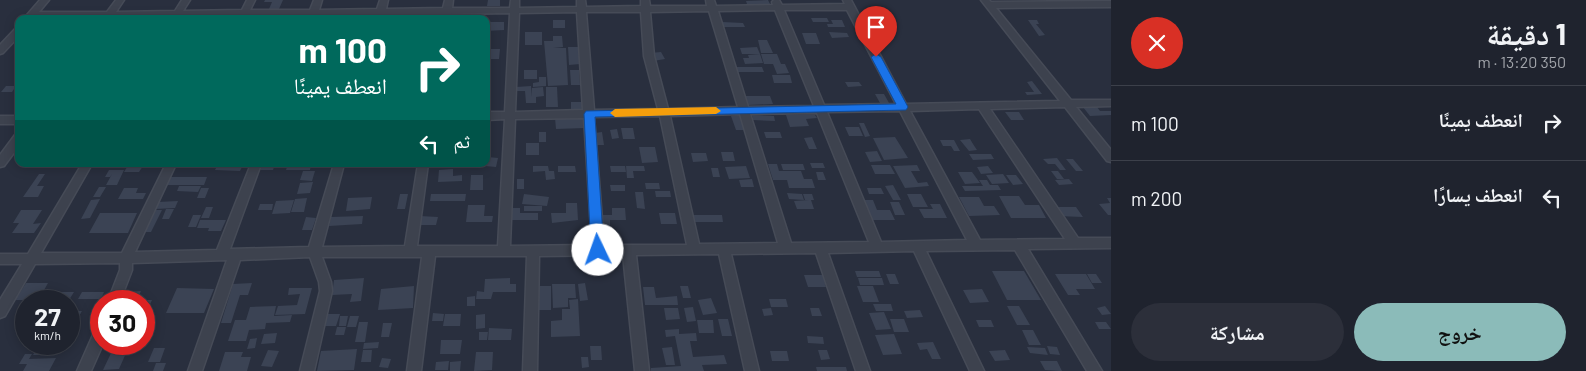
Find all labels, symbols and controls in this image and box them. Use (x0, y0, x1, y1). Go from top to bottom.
pin (855, 6, 897, 57)
icon: arrive (862, 13, 890, 41)
text: 1 دقيقة (1486, 15, 1566, 51)
button: close (1131, 17, 1183, 69)
text: 100 m (298, 28, 387, 70)
icon: right (405, 35, 470, 100)
text: 350 m · 13:20 (1477, 52, 1566, 71)
text: انعطف يمينًا (294, 72, 387, 98)
text: انعطف يمينًا (1439, 108, 1523, 131)
icon: right (1538, 109, 1566, 137)
text: 100 m (1131, 112, 1179, 135)
text: ثم (453, 129, 470, 152)
icon: left (415, 130, 443, 158)
text: انعطف يسارًا (1433, 183, 1523, 206)
icon: left (1538, 184, 1566, 212)
text: 200 m (1131, 187, 1182, 210)
position arrow (571, 223, 623, 275)
speed limit sign: 30 (90, 290, 155, 355)
text: 27 (34, 301, 61, 331)
button: مشاركة (1131, 303, 1344, 361)
button: خروج (1354, 303, 1566, 361)
text: km/h (34, 328, 61, 342)

